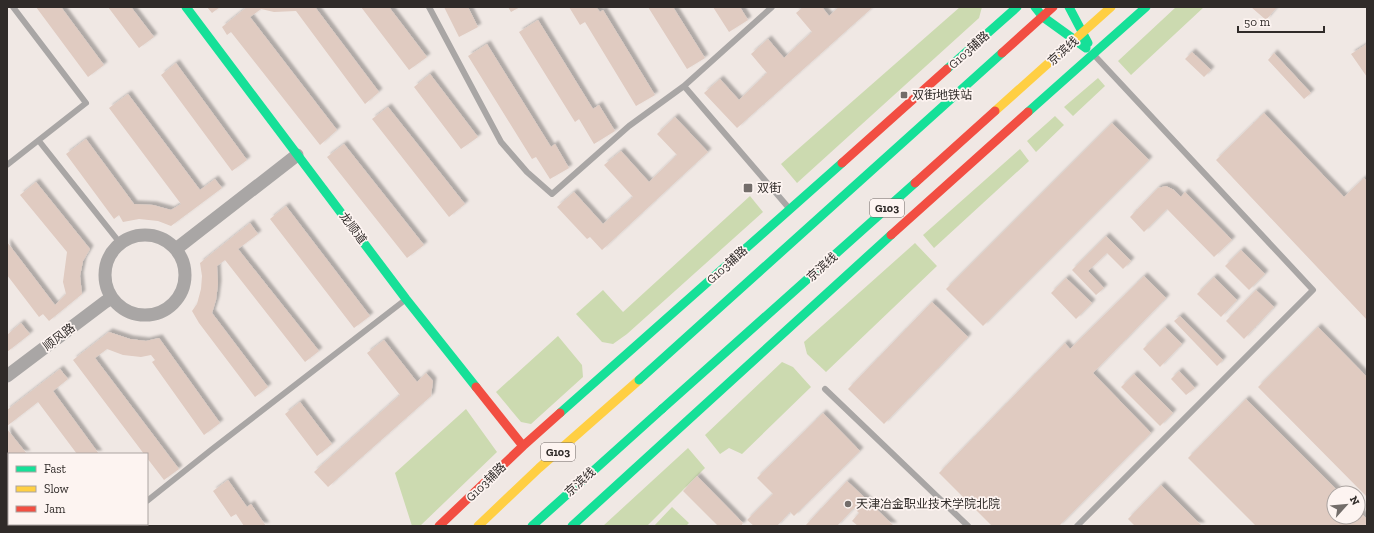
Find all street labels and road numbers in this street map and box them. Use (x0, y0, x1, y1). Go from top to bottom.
street label: G103辅路 (946, 28, 992, 72)
street label: 京滨线 (1045, 34, 1081, 68)
road number: G103 (870, 199, 904, 217)
street label: 龙顺道 (337, 209, 369, 247)
street label: G103辅路 (704, 243, 750, 287)
street label: 京滨线 (804, 250, 840, 284)
street label: 顺风路 (40, 321, 78, 353)
road number: G103 (541, 443, 575, 461)
street label: G103辅路 (463, 460, 509, 504)
street label: 京滨线 (562, 465, 598, 499)

